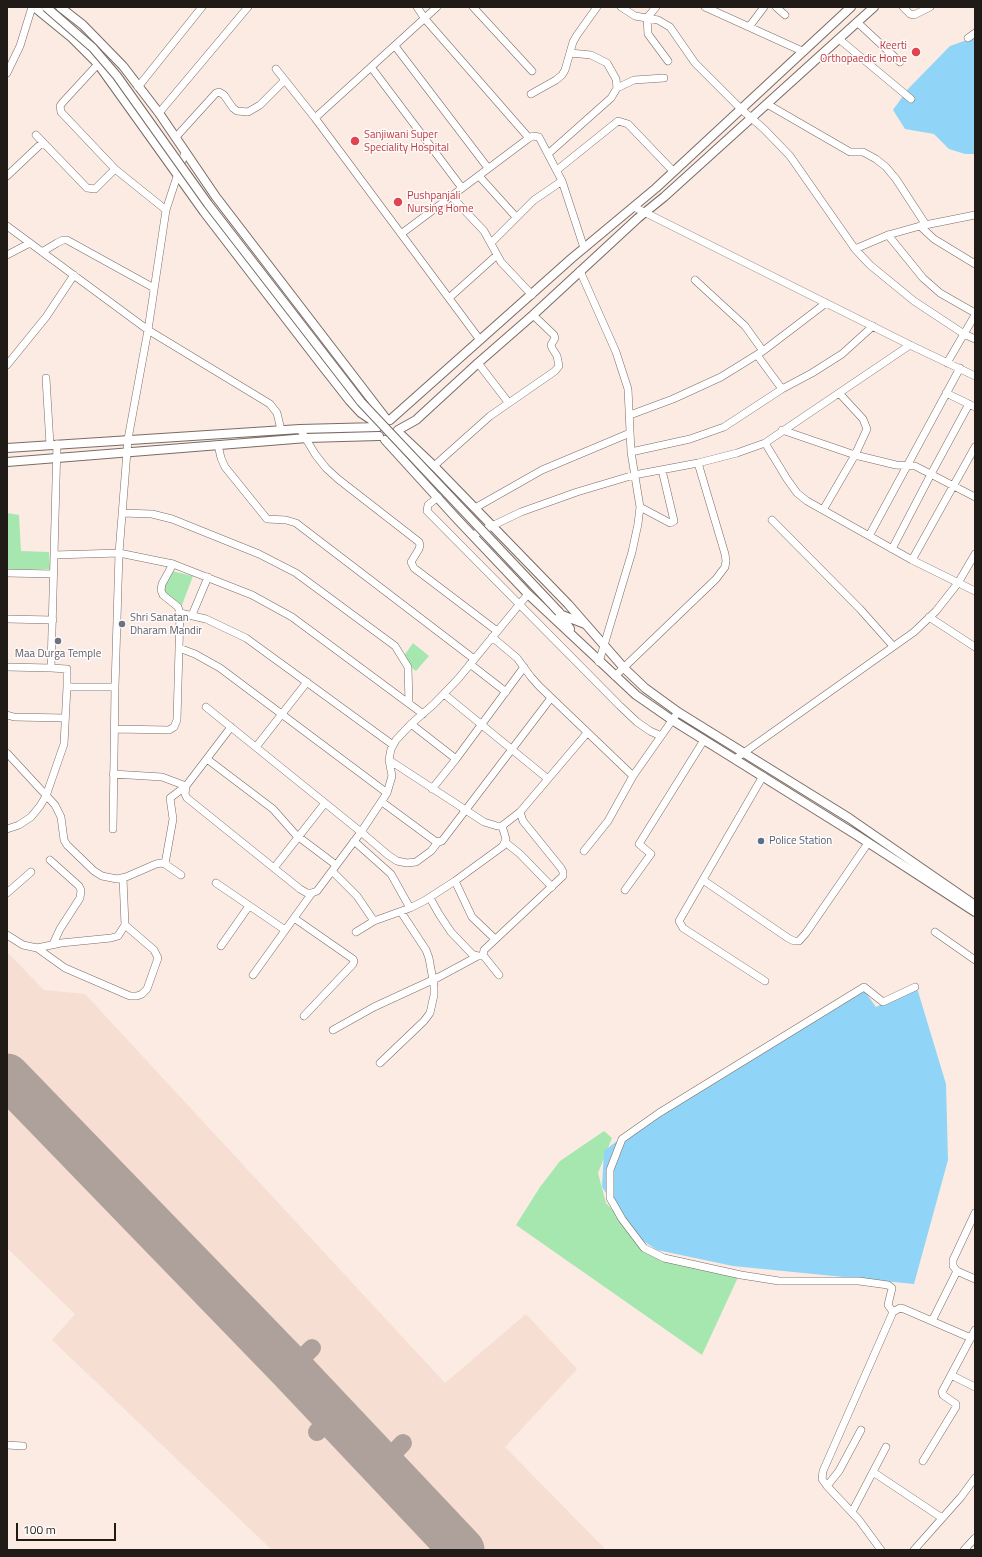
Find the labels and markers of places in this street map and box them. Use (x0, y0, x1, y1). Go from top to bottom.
place label: Keerti Orthopaedic Home (820, 39, 907, 65)
marker: Keerti Orthopaedic Home (910, 46, 922, 58)
place label: Sanjiwani Super Speciality Hospital (364, 128, 449, 154)
marker: Sanjiwani Super Speciality Hospital (349, 135, 361, 147)
place label: Pushpanjali Nursing Home (407, 189, 474, 215)
marker: Pushpanjali Nursing Home (392, 196, 404, 208)
place label: Shri Sanatan Dharam Mandir (130, 611, 202, 637)
marker: Shri Sanatan Dharam Mandir (117, 619, 127, 629)
marker: Maa Durga Temple (53, 636, 63, 646)
place label: Maa Durga Temple (15, 647, 101, 661)
place label: Police Station (769, 834, 832, 848)
marker: Police Station (756, 836, 766, 846)

